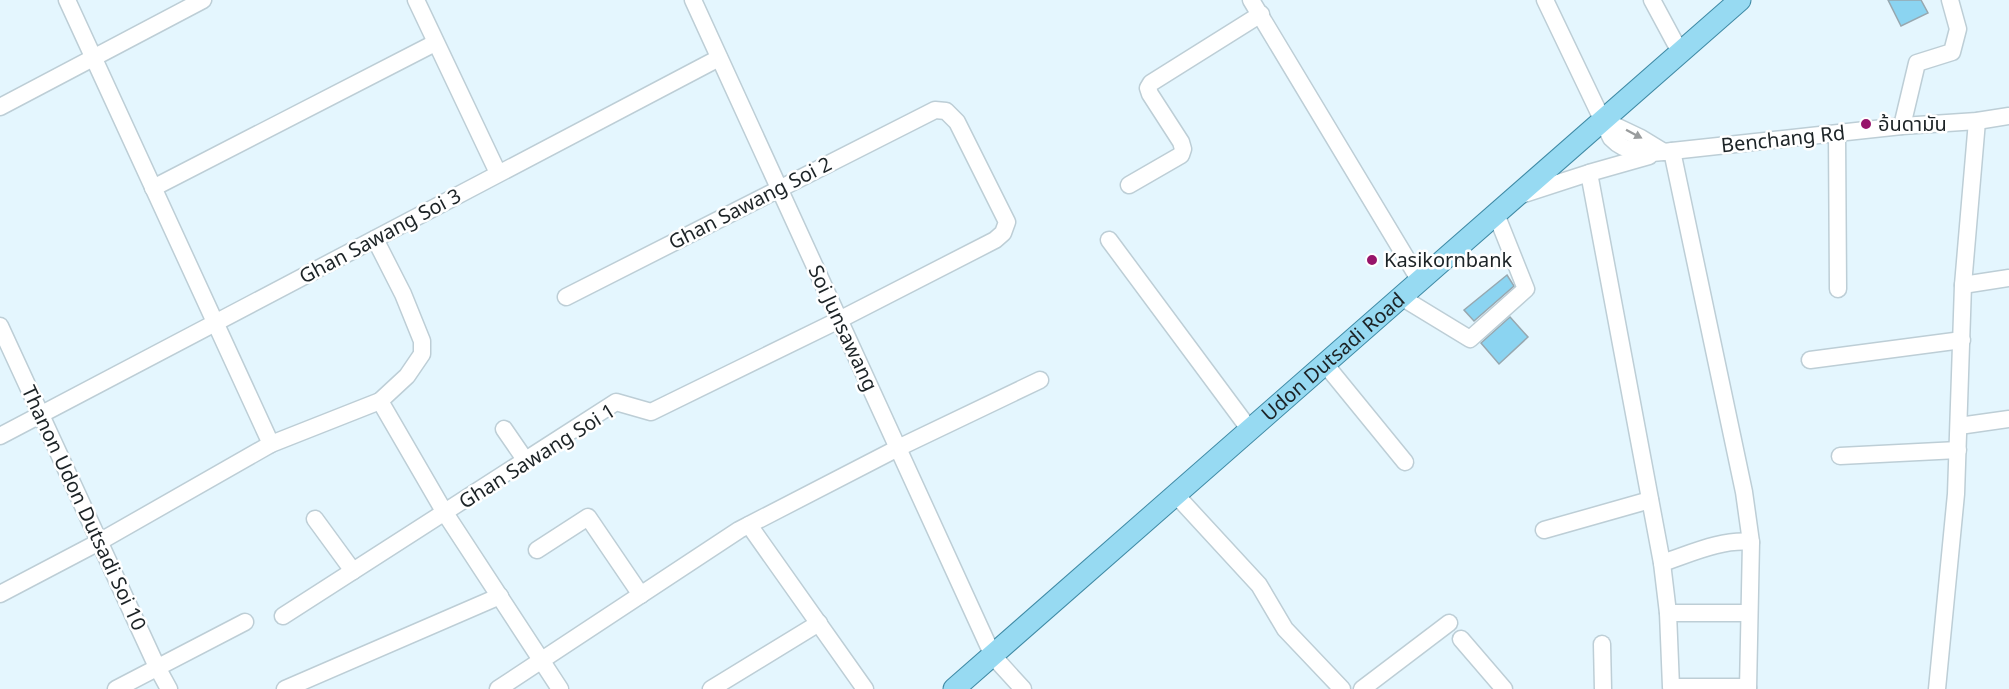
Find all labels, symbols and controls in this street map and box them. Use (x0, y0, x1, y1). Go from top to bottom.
place label: อ้นดามัน (1878, 110, 1947, 137)
marker: อ้นดามัน (1859, 117, 1873, 131)
street label: Benchang Rd (1720, 119, 1846, 158)
one-way arrow (1626, 130, 1643, 139)
street label: Ghan Sawang Soi 2 (664, 150, 836, 255)
street label: Ghan Sawang Soi 3 (294, 181, 465, 290)
place label: Kasikornbank (1384, 246, 1513, 273)
marker: Kasikornbank (1365, 253, 1379, 267)
street label: Soi Junsawang (802, 260, 884, 395)
street label: Udon Dutsadi Road (1255, 286, 1410, 427)
street label: Thanon Udon Dutsadi Soi 10 (16, 381, 153, 635)
street label: Ghan Sawang Soi 1 (453, 397, 620, 515)

